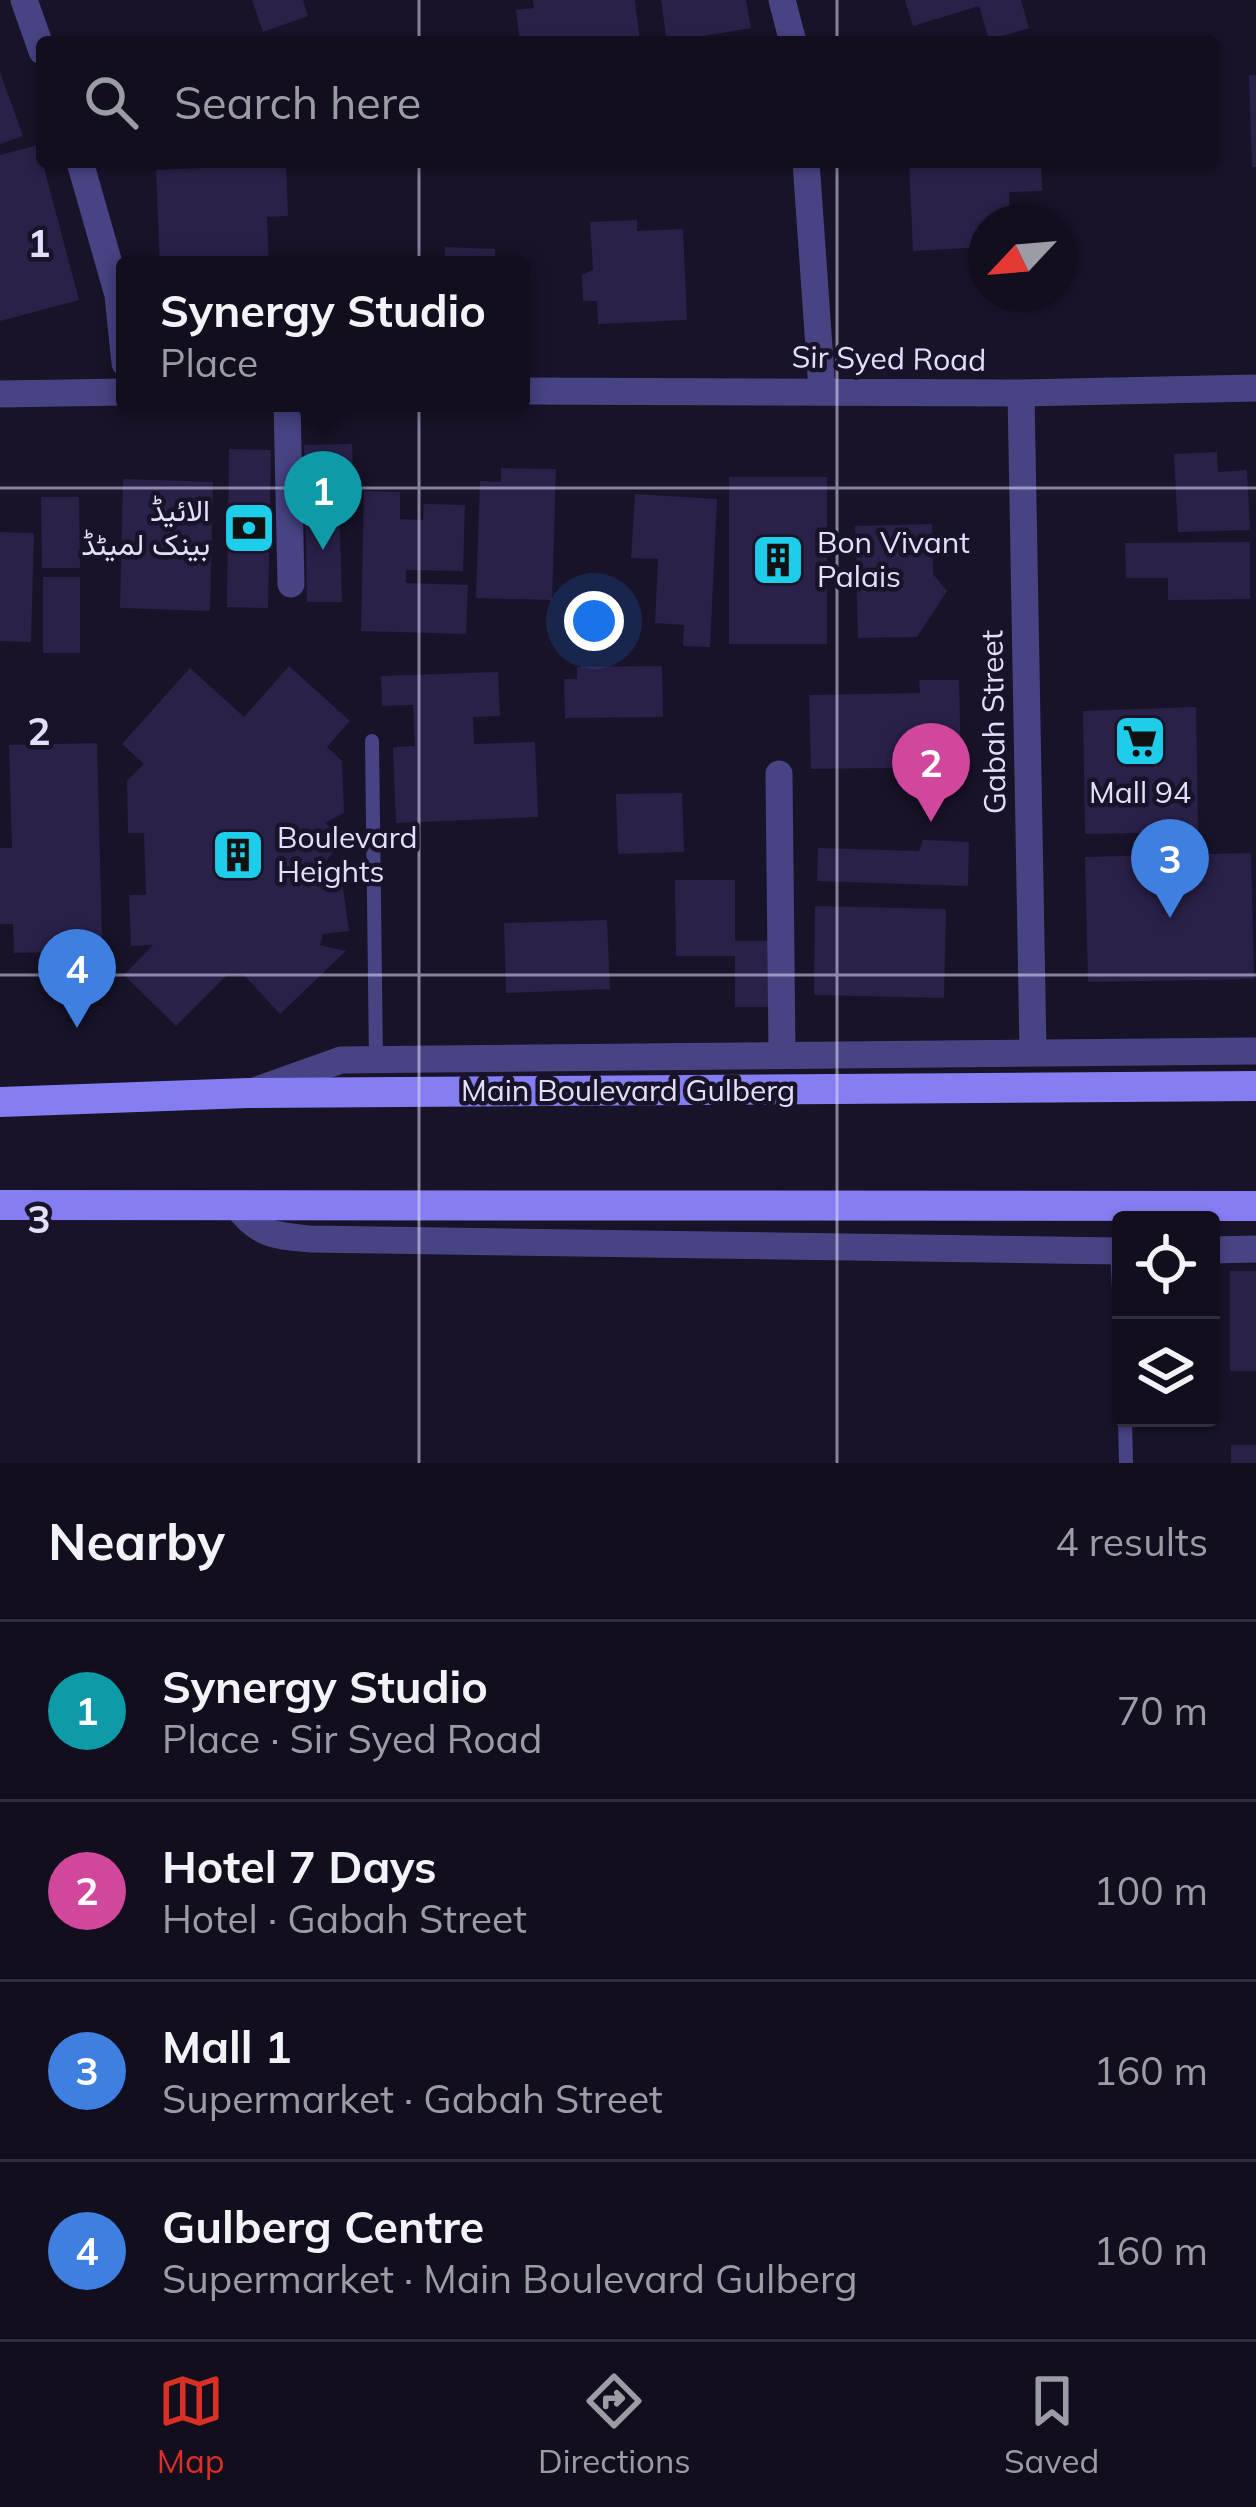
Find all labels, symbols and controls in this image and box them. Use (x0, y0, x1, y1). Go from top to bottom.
search box (36, 36, 1220, 168)
icon: search (78, 69, 144, 135)
text: Search here (174, 74, 421, 130)
north arrow (968, 204, 1076, 312)
text: 1 (27, 218, 51, 267)
popup (116, 256, 530, 412)
text: Synergy Studio (160, 282, 486, 338)
street label: Sir Syed Road (791, 337, 987, 379)
text: Place (160, 338, 258, 387)
pin: 1 (284, 451, 362, 550)
place label: الائیڈ بینک لمیٹڈ (81, 491, 210, 563)
bank icon: الائیڈ بینک لمیٹڈ (221, 500, 277, 556)
place label: Bon Vivant Palais (817, 523, 970, 595)
building icon: Bon Vivant Palais (750, 532, 806, 588)
your location (564, 591, 624, 651)
street label: Gabah Street (972, 630, 1014, 814)
text: 2 (27, 706, 51, 755)
supermarket icon: Mall 94 (1112, 713, 1168, 769)
pin: 2 (892, 723, 970, 822)
place label: Mall 94 (1089, 773, 1191, 811)
place label: Boulevard Heights (277, 818, 417, 890)
pin: 3 (1131, 819, 1209, 918)
building icon: Boulevard Heights (210, 827, 266, 883)
pin: 4 (38, 929, 116, 1028)
street label: Main Boulevard Gulberg (461, 1071, 795, 1109)
text: 3 (27, 1194, 51, 1243)
map controls (1112, 1211, 1220, 1427)
button: locate (1112, 1211, 1220, 1319)
button: layers (1112, 1319, 1220, 1427)
text: Nearby (48, 1509, 225, 1573)
text: 4 results (1055, 1517, 1208, 1566)
text: Synergy Studio (162, 1658, 488, 1714)
text: 1 (75, 1686, 99, 1735)
text: 70 m (1117, 1686, 1208, 1735)
text: Place · Sir Syed Road (162, 1714, 542, 1763)
text: Hotel 7 Days (162, 1838, 437, 1894)
text: 2 (75, 1866, 99, 1915)
text: 100 m (1093, 1866, 1208, 1915)
text: Hotel · Gabah Street (162, 1894, 527, 1943)
text: Mall 1 (162, 2018, 292, 2074)
text: 3 (75, 2046, 99, 2095)
text: 160 m (1093, 2046, 1208, 2095)
text: Supermarket · Gabah Street (162, 2074, 663, 2123)
text: Gulberg Centre (162, 2198, 484, 2254)
text: 4 (75, 2226, 99, 2275)
text: 160 m (1093, 2226, 1208, 2275)
text: Supermarket · Main Boulevard Gulberg (162, 2254, 857, 2303)
tab: Map (157, 2368, 225, 2481)
tab: Directions (538, 2368, 691, 2481)
tab: Saved (1004, 2368, 1099, 2481)

